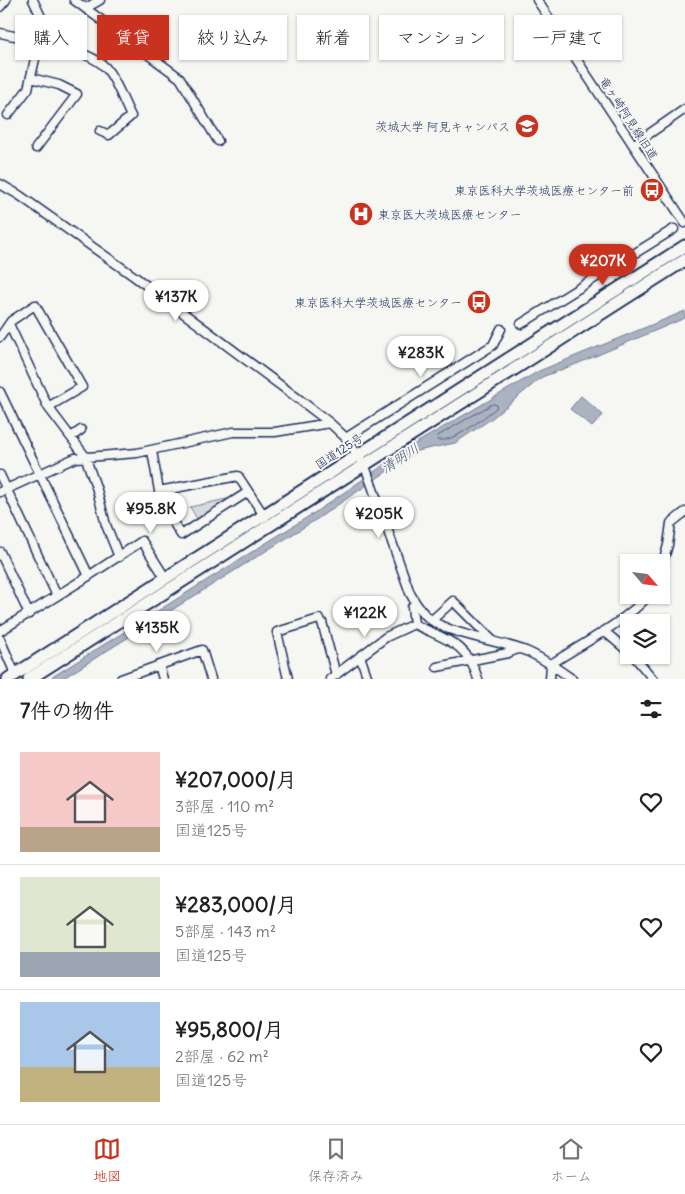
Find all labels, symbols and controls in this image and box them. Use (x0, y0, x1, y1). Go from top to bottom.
chip: 購入 (15, 15, 87, 60)
chip: 賃貸 (97, 15, 169, 60)
chip: 絞り込み (179, 15, 287, 60)
chip: 新着 (297, 15, 369, 60)
chip: マンション (379, 15, 504, 60)
chip: 一戸建て (514, 15, 622, 60)
street label: 竜ヶ崎阿見線旧道 (597, 74, 661, 162)
school or university icon: 茨城大学 阿見キャンパス (514, 113, 540, 139)
place label: 茨城大学 阿見キャンパス (376, 119, 510, 134)
bus stop icon: 東京医科大学茨城医療センター前 (639, 177, 665, 203)
place label: 東京医科大学茨城医療センター前 (454, 183, 634, 198)
hospital icon: 東京医大茨城医療センター (348, 201, 374, 227)
place label: 東京医大茨城医療センター (378, 207, 522, 222)
pin: ¥207K (568, 244, 638, 286)
text: ¥207K (580, 250, 626, 270)
pin: ¥137K (141, 280, 211, 322)
text: ¥137K (155, 286, 197, 306)
bus stop icon: 東京医科大学茨城医療センター (466, 289, 492, 315)
place label: 東京医科大学茨城医療センター (294, 295, 462, 310)
pin: ¥283K (386, 336, 456, 378)
text: ¥283K (398, 342, 444, 362)
street label: 国道125号 (312, 430, 366, 472)
water label: 清明川 (377, 439, 423, 477)
pin: ¥95.8K (110, 492, 192, 534)
pin: ¥205K (344, 496, 414, 539)
text: ¥95.8K (126, 498, 176, 518)
text: ¥205K (355, 503, 403, 523)
north arrow (620, 554, 670, 604)
map controls (620, 554, 670, 664)
pin: ¥122K (330, 596, 400, 638)
text: ¥122K (343, 602, 387, 622)
pin: ¥135K (122, 610, 192, 653)
button: layers (620, 614, 670, 664)
text: ¥135K (135, 617, 179, 637)
icon: filters (637, 695, 665, 723)
text: 7件の物件 (20, 697, 114, 724)
text: ¥207,000/月 (175, 766, 297, 793)
icon: home (60, 772, 120, 832)
icon: heart (637, 788, 665, 816)
text: 3部屋 · 110 m² (175, 796, 274, 816)
text: 国道125号 (175, 820, 247, 840)
text: ¥283,000/月 (175, 891, 297, 918)
icon: home (60, 897, 120, 957)
icon: heart (637, 913, 665, 941)
text: 5部屋 · 143 m² (175, 921, 276, 941)
text: 国道125号 (175, 945, 247, 965)
text: ¥95,800/月 (175, 1016, 284, 1043)
icon: home (60, 1022, 120, 1082)
icon: heart (637, 1038, 665, 1066)
text: 2部屋 · 62 m² (175, 1046, 269, 1066)
text: 国道125号 (175, 1070, 247, 1090)
tab: 地図 (93, 1135, 121, 1185)
tab: 保存済み (308, 1135, 364, 1185)
tab: ホーム (550, 1135, 592, 1185)

